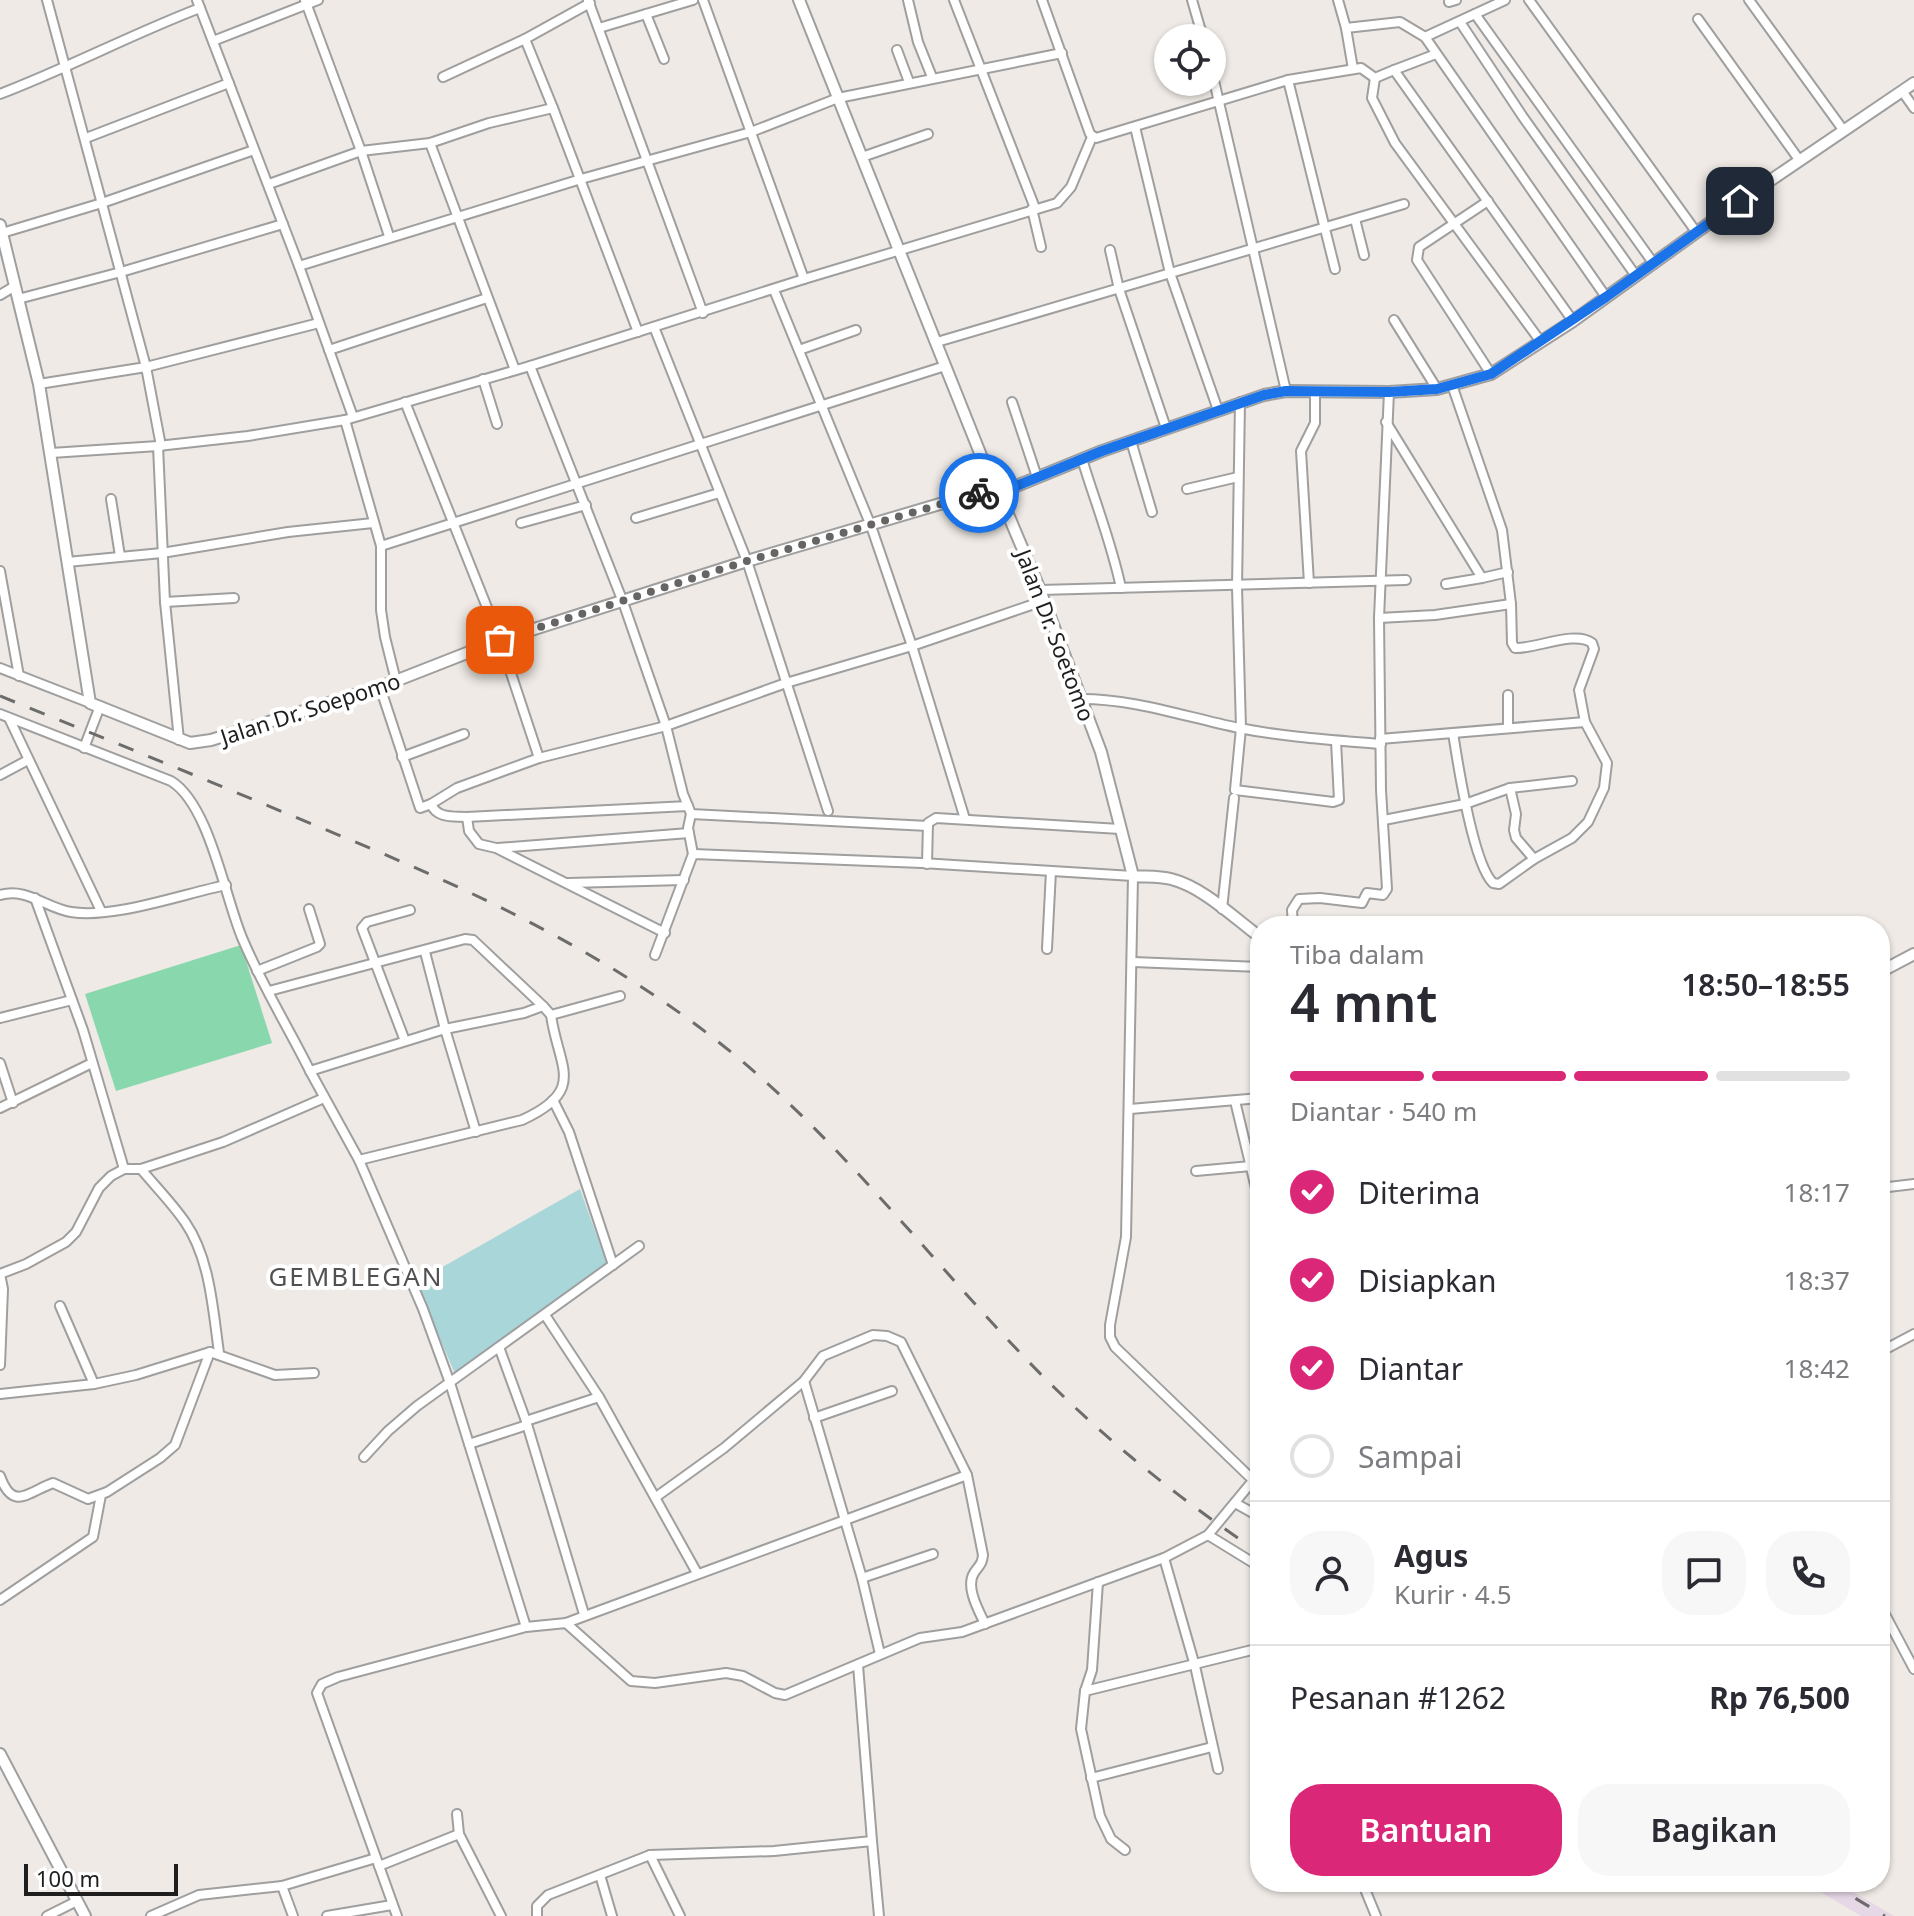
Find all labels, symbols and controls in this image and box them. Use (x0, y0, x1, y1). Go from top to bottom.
map controls (1154, 24, 1226, 96)
button: locate (1154, 24, 1226, 96)
pin (1706, 167, 1774, 235)
icon: home (1718, 179, 1762, 223)
courier (939, 453, 1019, 533)
icon: bike (957, 471, 1001, 515)
street label: Jalan Dr. Soetomo (1009, 543, 1103, 725)
pin (466, 606, 534, 674)
icon: bag (478, 618, 522, 662)
street label: Jalan Dr. Soepomo (214, 665, 404, 752)
text: Tiba dalam (1290, 936, 1425, 972)
text: 18:50–18:55 (1681, 964, 1850, 1005)
text: 4 mnt (1290, 966, 1437, 1037)
text: Diantar · 540 m (1290, 1093, 1477, 1129)
icon: check (1290, 1170, 1334, 1214)
text: Diterima (1358, 1172, 1480, 1213)
text: 18:17 (1784, 1174, 1850, 1210)
district label: GEMBLEGAN (268, 1258, 444, 1294)
icon: check (1290, 1258, 1334, 1302)
text: Disiapkan (1358, 1260, 1496, 1301)
text: 18:37 (1784, 1262, 1850, 1298)
icon: check (1290, 1346, 1334, 1390)
text: Diantar (1358, 1348, 1463, 1389)
text: 18:42 (1784, 1350, 1850, 1386)
text: Sampai (1358, 1436, 1462, 1477)
button: person (1290, 1531, 1374, 1615)
button: chat (1662, 1531, 1746, 1615)
button: phone (1766, 1531, 1850, 1615)
text: Agus (1394, 1535, 1468, 1576)
text: Kurir · 4.5 (1394, 1576, 1512, 1612)
text: Pesanan #1262 (1290, 1677, 1506, 1718)
text: Rp 76,500 (1709, 1677, 1850, 1718)
button: Bantuan (1290, 1784, 1562, 1876)
button: Bagikan (1578, 1784, 1850, 1876)
scale bar (24, 1860, 178, 1896)
text: 100 m (36, 1863, 100, 1893)

